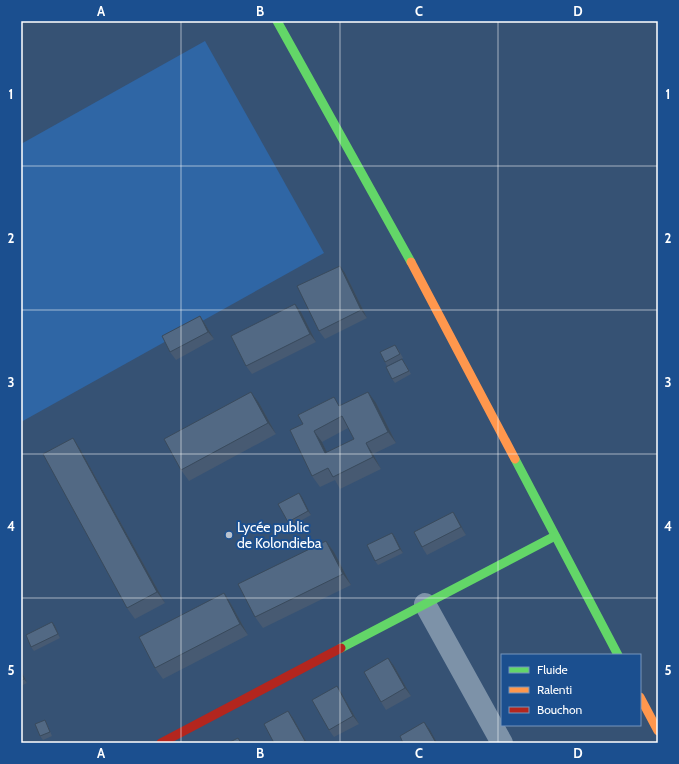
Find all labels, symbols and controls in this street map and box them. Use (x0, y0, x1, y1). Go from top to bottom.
text: A (97, 3, 106, 19)
text: B (256, 3, 264, 19)
text: C (415, 3, 423, 19)
text: D (573, 3, 583, 19)
text: 1 (9, 86, 13, 102)
text: 1 (666, 86, 670, 102)
text: 2 (8, 230, 15, 246)
text: 2 (665, 230, 672, 246)
text: 3 (7, 374, 15, 390)
text: 3 (664, 374, 672, 390)
text: 4 (7, 518, 15, 534)
place label: Lycée public de Kolondieba (237, 518, 322, 552)
text: 4 (664, 518, 672, 534)
marker: Lycée public de Kolondieba (224, 530, 234, 540)
legend (501, 654, 641, 726)
text: 5 (8, 662, 15, 678)
text: Fluide (537, 662, 568, 677)
text: 5 (665, 662, 672, 678)
text: Ralenti (537, 682, 572, 697)
text: Bouchon (537, 702, 583, 717)
text: A (97, 745, 106, 761)
text: B (256, 745, 264, 761)
text: C (415, 745, 423, 761)
text: D (573, 745, 583, 761)

